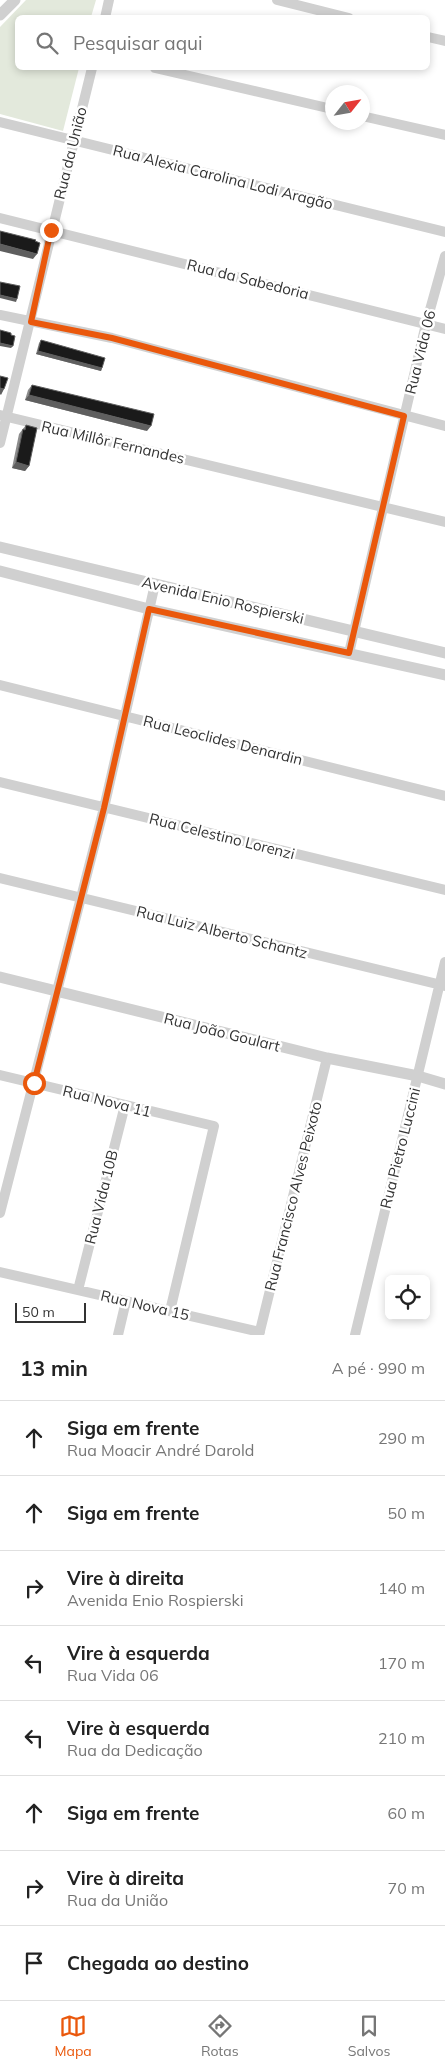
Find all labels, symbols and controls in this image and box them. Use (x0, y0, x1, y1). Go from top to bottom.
search box (15, 15, 430, 70)
icon: search (33, 29, 61, 57)
text: Pesquisar aqui (73, 31, 203, 55)
north arrow (325, 85, 370, 130)
street label: Rua da União (49, 105, 91, 201)
street label: Rua Alexia Carolina Lodi Aragão (111, 140, 335, 214)
route end (40, 219, 63, 242)
street label: Rua da Sabedoria (185, 255, 311, 303)
street label: Rua Vida 06 (400, 308, 440, 396)
street label: Rua Millôr Fernandes (40, 416, 186, 468)
street label: Avenida Enio Rospierski (140, 572, 306, 628)
street label: Rua Leoclides Denardin (141, 711, 305, 769)
street label: Rua Celestino Lorenzi (147, 809, 297, 863)
street label: Rua Luiz Alberto Schantz (135, 902, 310, 963)
street label: Rua João Goulart (162, 1008, 282, 1056)
route start (23, 1072, 46, 1095)
street label: Rua Nova 11 (61, 1081, 153, 1121)
street label: Rua Pietro Luccini (376, 1086, 424, 1210)
street label: Rua Francisco Alves Peixoto (260, 1099, 326, 1293)
street label: Rua Vida 10B (80, 1148, 122, 1246)
map controls (385, 1275, 430, 1320)
button: locate (385, 1275, 430, 1320)
street label: Rua Nova 15 (99, 1286, 191, 1324)
scale bar (15, 1300, 86, 1323)
text: 50 m (22, 1303, 55, 1321)
text: 13 min (20, 1355, 88, 1381)
text: A pé · 990 m (332, 1358, 425, 1378)
text: Siga em frente (67, 1416, 199, 1440)
icon: ahead (20, 1424, 48, 1452)
text: 290 m (378, 1428, 425, 1448)
text: Rua Moacir André Darold (67, 1440, 254, 1460)
icon: ahead (20, 1499, 48, 1527)
text: Siga em frente (67, 1501, 199, 1525)
text: 50 m (388, 1503, 425, 1523)
text: Vire à direita (67, 1566, 184, 1590)
icon: right (20, 1574, 48, 1602)
text: 140 m (378, 1578, 425, 1598)
text: Avenida Enio Rospierski (67, 1590, 244, 1610)
text: Vire à esquerda (67, 1641, 210, 1665)
icon: left (20, 1649, 48, 1677)
text: 170 m (378, 1653, 425, 1673)
text: Rua Vida 06 (67, 1665, 159, 1685)
text: Vire à esquerda (67, 1716, 210, 1740)
icon: left (20, 1724, 48, 1752)
text: 210 m (378, 1728, 425, 1748)
text: Rua da Dedicação (67, 1740, 203, 1760)
icon: ahead (20, 1799, 48, 1827)
text: Siga em frente (67, 1801, 199, 1825)
text: 60 m (388, 1803, 425, 1823)
text: Vire à direita (67, 1866, 184, 1890)
icon: right (20, 1874, 48, 1902)
text: 70 m (388, 1878, 425, 1898)
text: Rua da União (67, 1890, 168, 1910)
icon: arrive (20, 1949, 48, 1977)
text: Chegada ao destino (67, 1951, 249, 1975)
tab: Mapa (55, 2012, 92, 2060)
tab: Rotas (201, 2012, 239, 2060)
tab: Salvos (348, 2012, 390, 2060)

